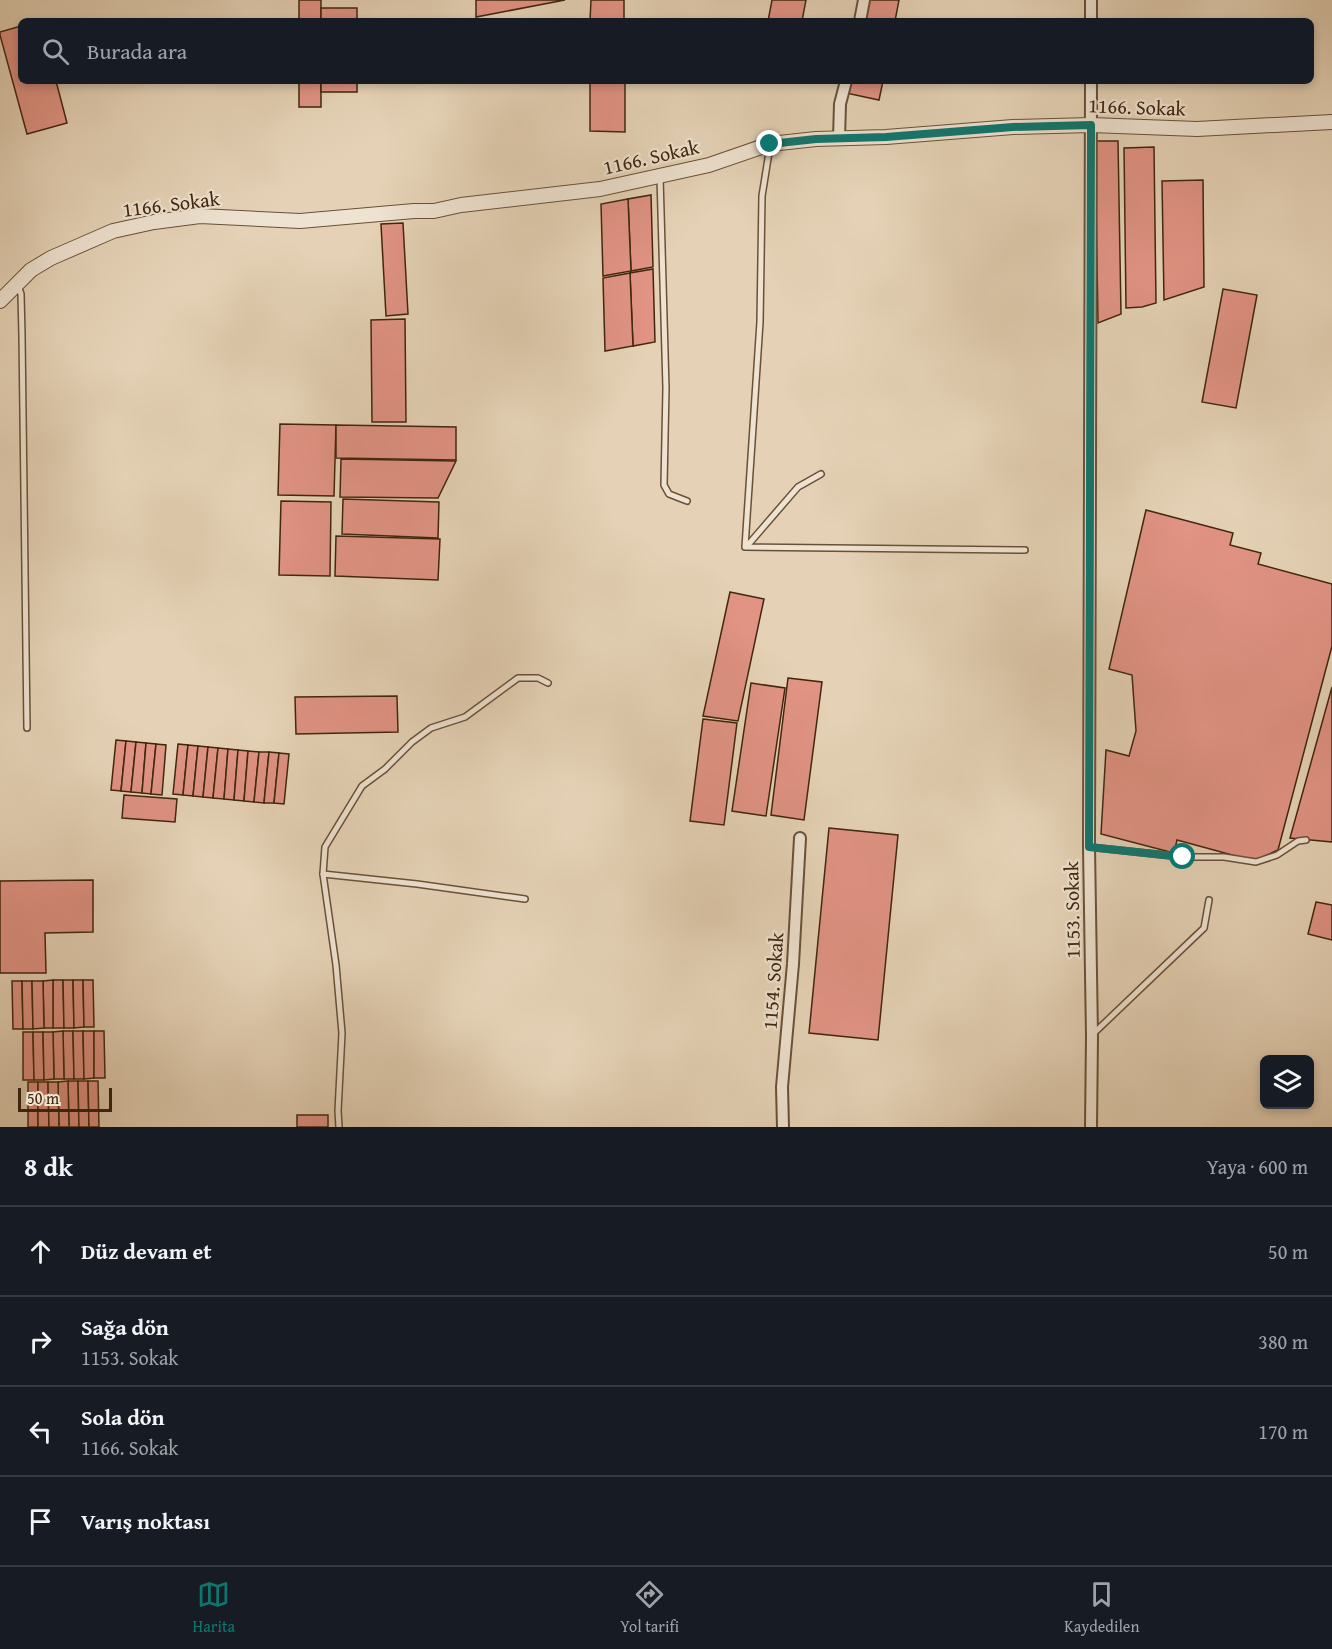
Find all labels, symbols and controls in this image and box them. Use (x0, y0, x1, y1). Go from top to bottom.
search box (18, 18, 1314, 84)
icon: search (39, 35, 72, 68)
text: Burada ara (87, 35, 187, 67)
street label: 1166. Sokak (1088, 90, 1187, 123)
route end (756, 130, 782, 156)
street label: 1166. Sokak (600, 131, 702, 182)
street label: 1166. Sokak (121, 183, 222, 224)
route start (1169, 843, 1195, 869)
street label: 1153. Sokak (1056, 860, 1087, 959)
street label: 1154. Sokak (755, 930, 790, 1031)
map controls (1260, 1055, 1314, 1109)
button: layers (1260, 1055, 1314, 1109)
scale bar (18, 1085, 112, 1112)
text: 50 m (27, 1086, 59, 1110)
text: 8 dk (24, 1147, 73, 1186)
text: Yaya · 600 m (1207, 1152, 1308, 1181)
icon: ahead (24, 1235, 57, 1268)
text: Düz devam et (81, 1235, 212, 1267)
text: 50 m (1268, 1237, 1308, 1266)
text: Sağa dön (81, 1311, 169, 1343)
icon: right (24, 1325, 57, 1358)
text: 380 m (1258, 1327, 1308, 1356)
text: 1153. Sokak (81, 1343, 179, 1372)
text: Sola dön (81, 1401, 165, 1433)
icon: left (24, 1415, 57, 1448)
text: 170 m (1258, 1417, 1308, 1446)
text: 1166. Sokak (81, 1433, 179, 1462)
icon: arrive (24, 1505, 57, 1538)
text: Varış noktası (81, 1505, 210, 1537)
tab: Harita (193, 1578, 235, 1638)
tab: Yol tarifi (620, 1578, 679, 1638)
tab: Kaydedilen (1064, 1578, 1139, 1638)

